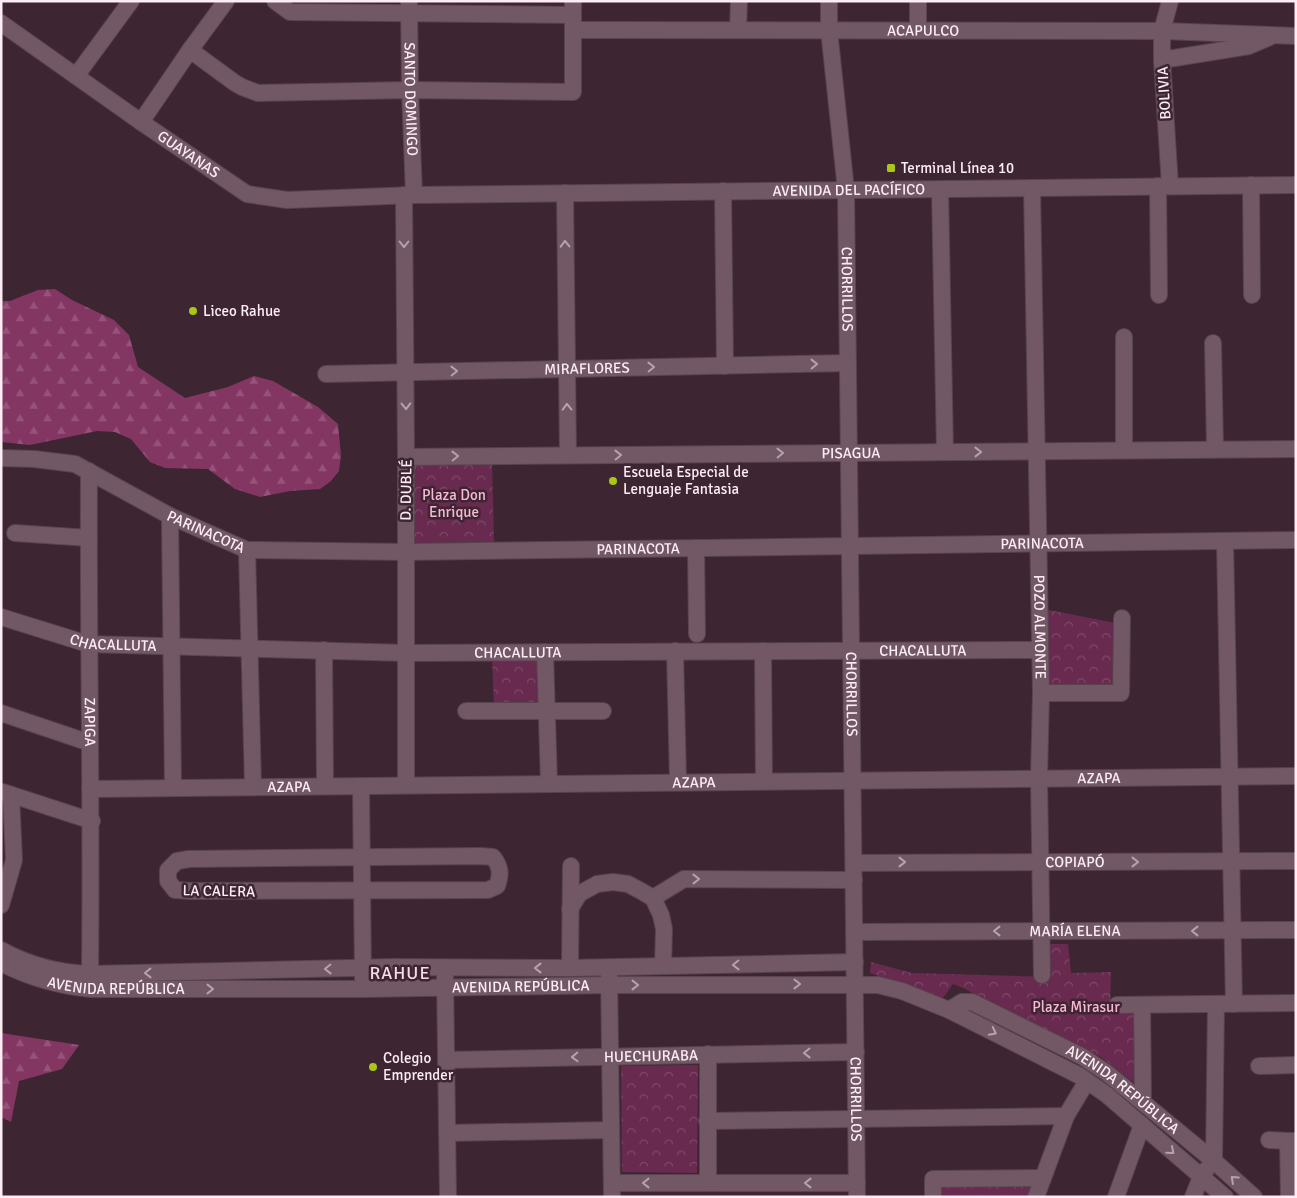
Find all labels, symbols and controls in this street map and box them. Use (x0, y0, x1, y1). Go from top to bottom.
street label: ACAPULCO (887, 22, 959, 40)
street label: SANTO DOMINGO (400, 42, 422, 156)
street label: BOLIVIA (1154, 66, 1174, 120)
street label: GUAYANAS (154, 127, 223, 182)
place label: Terminal Línea 10 (901, 159, 1014, 177)
marker: Terminal Línea 10 (885, 162, 897, 174)
street label: AVENIDA DEL PACÍFICO (772, 180, 925, 200)
one-way arrow (399, 240, 409, 248)
one-way arrow (560, 240, 570, 248)
street label: CHORRILLOS (838, 247, 857, 332)
place label: Liceo Rahue (203, 302, 281, 320)
marker: Liceo Rahue (187, 305, 199, 317)
street label: MIRAFLORES (544, 359, 630, 378)
one-way arrow (810, 359, 818, 369)
one-way arrow (648, 362, 655, 372)
one-way arrow (450, 366, 458, 377)
one-way arrow (400, 402, 411, 410)
one-way arrow (562, 402, 572, 410)
street label: PISAGUA (821, 444, 880, 462)
one-way arrow (974, 446, 982, 457)
one-way arrow (776, 448, 784, 458)
one-way arrow (614, 450, 622, 460)
one-way arrow (452, 451, 459, 461)
street label: D. DUBLÉ (395, 459, 416, 521)
place label: Escuela Especial de Lenguaje Fantasia (623, 463, 749, 498)
marker: Escuela Especial de Lenguaje Fantasia (607, 475, 619, 487)
park label: Plaza Don Enrique (422, 486, 486, 521)
street label: PARINACOTA (164, 507, 248, 557)
street label: PARINACOTA (1000, 534, 1084, 553)
street label: PARINACOTA (596, 539, 680, 558)
street label: POZO ALMONTE (1030, 575, 1050, 679)
street label: CHACALLUTA (67, 630, 157, 655)
street label: CHACALLUTA (879, 641, 966, 660)
street label: CHACALLUTA (474, 643, 561, 662)
street label: CHORRILLOS (842, 652, 861, 737)
street label: ZAPIGA (81, 697, 99, 747)
street label: AZAPA (1077, 769, 1121, 787)
street label: AZAPA (672, 773, 716, 792)
street label: AZAPA (267, 778, 311, 796)
street label: COPIAPÓ (1045, 852, 1105, 871)
one-way arrow (899, 857, 907, 867)
one-way arrow (1132, 857, 1139, 867)
one-way arrow (693, 874, 701, 885)
street label: LA CALERA (182, 881, 256, 901)
street label: MARÍA ELENA (1029, 921, 1121, 940)
one-way arrow (993, 926, 1000, 936)
one-way arrow (1190, 926, 1198, 936)
one-way arrow (732, 959, 740, 970)
district label: RAHUE (369, 962, 431, 984)
one-way arrow (534, 963, 542, 973)
one-way arrow (323, 964, 331, 974)
one-way arrow (144, 968, 152, 978)
street label: AVENIDA REPÚBLICA (45, 973, 185, 998)
street label: AVENIDA REPÚBLICA (452, 976, 590, 997)
one-way arrow (794, 979, 801, 989)
one-way arrow (631, 980, 639, 990)
one-way arrow (206, 984, 214, 994)
park label: Plaza Mirasur (1032, 998, 1120, 1016)
one-way arrow (987, 1026, 996, 1036)
street label: AVENIDA REPÚBLICA (1063, 1041, 1183, 1138)
street label: HUECHURABA (604, 1046, 698, 1066)
one-way arrow (803, 1047, 811, 1058)
place label: Colegio Emprender (383, 1049, 454, 1084)
one-way arrow (570, 1052, 578, 1062)
street label: CHORRILLOS (846, 1057, 865, 1142)
marker: Colegio Emprender (367, 1061, 379, 1073)
one-way arrow (1166, 1145, 1175, 1154)
one-way arrow (1231, 1176, 1240, 1185)
one-way arrow (642, 1178, 650, 1188)
one-way arrow (804, 1178, 812, 1188)

